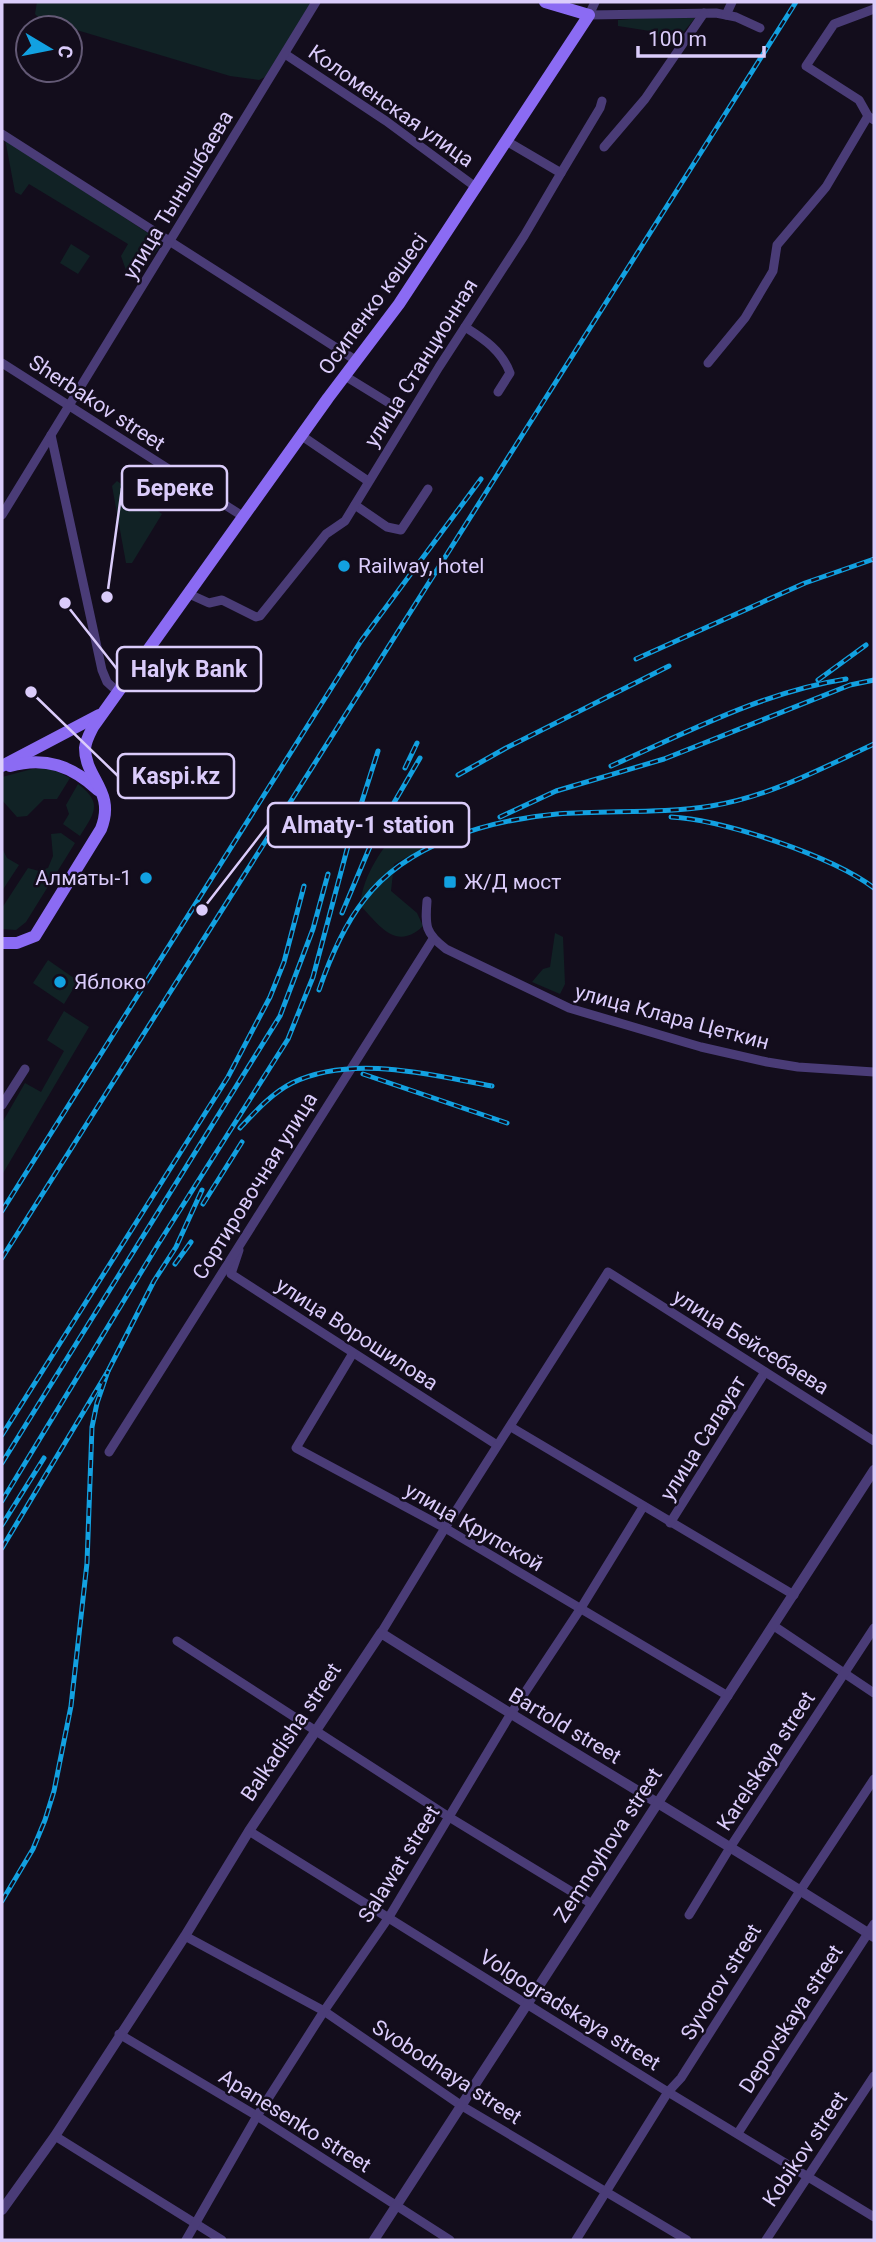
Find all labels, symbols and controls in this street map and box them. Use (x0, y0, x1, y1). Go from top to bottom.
north arrow (14, 14, 84, 84)
scale bar (638, 14, 764, 58)
text: 100 m (648, 27, 707, 51)
street label: Коломенская улица (304, 40, 478, 172)
text: С (53, 44, 78, 60)
street label: улица Тынышбаева (118, 106, 238, 284)
street label: Осипенко көшесі (314, 229, 432, 379)
street label: улица Станционная (359, 274, 483, 452)
street label: Sherbakov street (25, 350, 170, 456)
callout: Береке (122, 466, 227, 510)
text: Береке (136, 475, 214, 502)
place label: Railway, hotel (358, 554, 484, 578)
marker: Railway, hotel (336, 558, 352, 574)
callout: Halyk Bank (117, 647, 261, 691)
text: Halyk Bank (131, 656, 248, 683)
callout: Kaspi.kz (118, 754, 234, 798)
text: Kaspi.kz (132, 763, 220, 790)
callout: Almaty-1 station (268, 803, 469, 847)
text: Almaty-1 station (282, 812, 454, 839)
place label: Алматы-1 (35, 866, 132, 890)
marker: Алматы-1 (138, 870, 154, 886)
place label: Ж/Д мост (464, 870, 561, 894)
marker: Ж/Д мост (442, 874, 458, 890)
place label: Яблоко (74, 970, 146, 994)
marker: Яблоко (52, 974, 68, 990)
street label: улица Клара Цеткин (572, 979, 772, 1055)
street label: Сортировочная улица (188, 1088, 322, 1284)
street label: улица Ворошилова (271, 1273, 443, 1395)
street label: улица Бейсебаева (669, 1284, 833, 1400)
street label: улица Салауат (655, 1371, 751, 1505)
street label: улица Крупской (400, 1478, 548, 1576)
street label: Balkadisha street (236, 1658, 346, 1806)
street label: Bartold street (505, 1683, 626, 1769)
street label: Karelskaya street (712, 1687, 820, 1835)
street label: Zemnoyhova street (549, 1763, 667, 1927)
street label: Salawat street (353, 1801, 445, 1927)
street label: Syvorov street (676, 1919, 766, 2044)
street label: Depovskaya street (734, 1940, 848, 2098)
street label: Volgogradskaya street (475, 1945, 665, 2075)
street label: Svobodnaya street (368, 2015, 526, 2129)
street label: Apanesenko street (215, 2065, 376, 2178)
street label: Kobikov street (758, 2087, 852, 2211)

